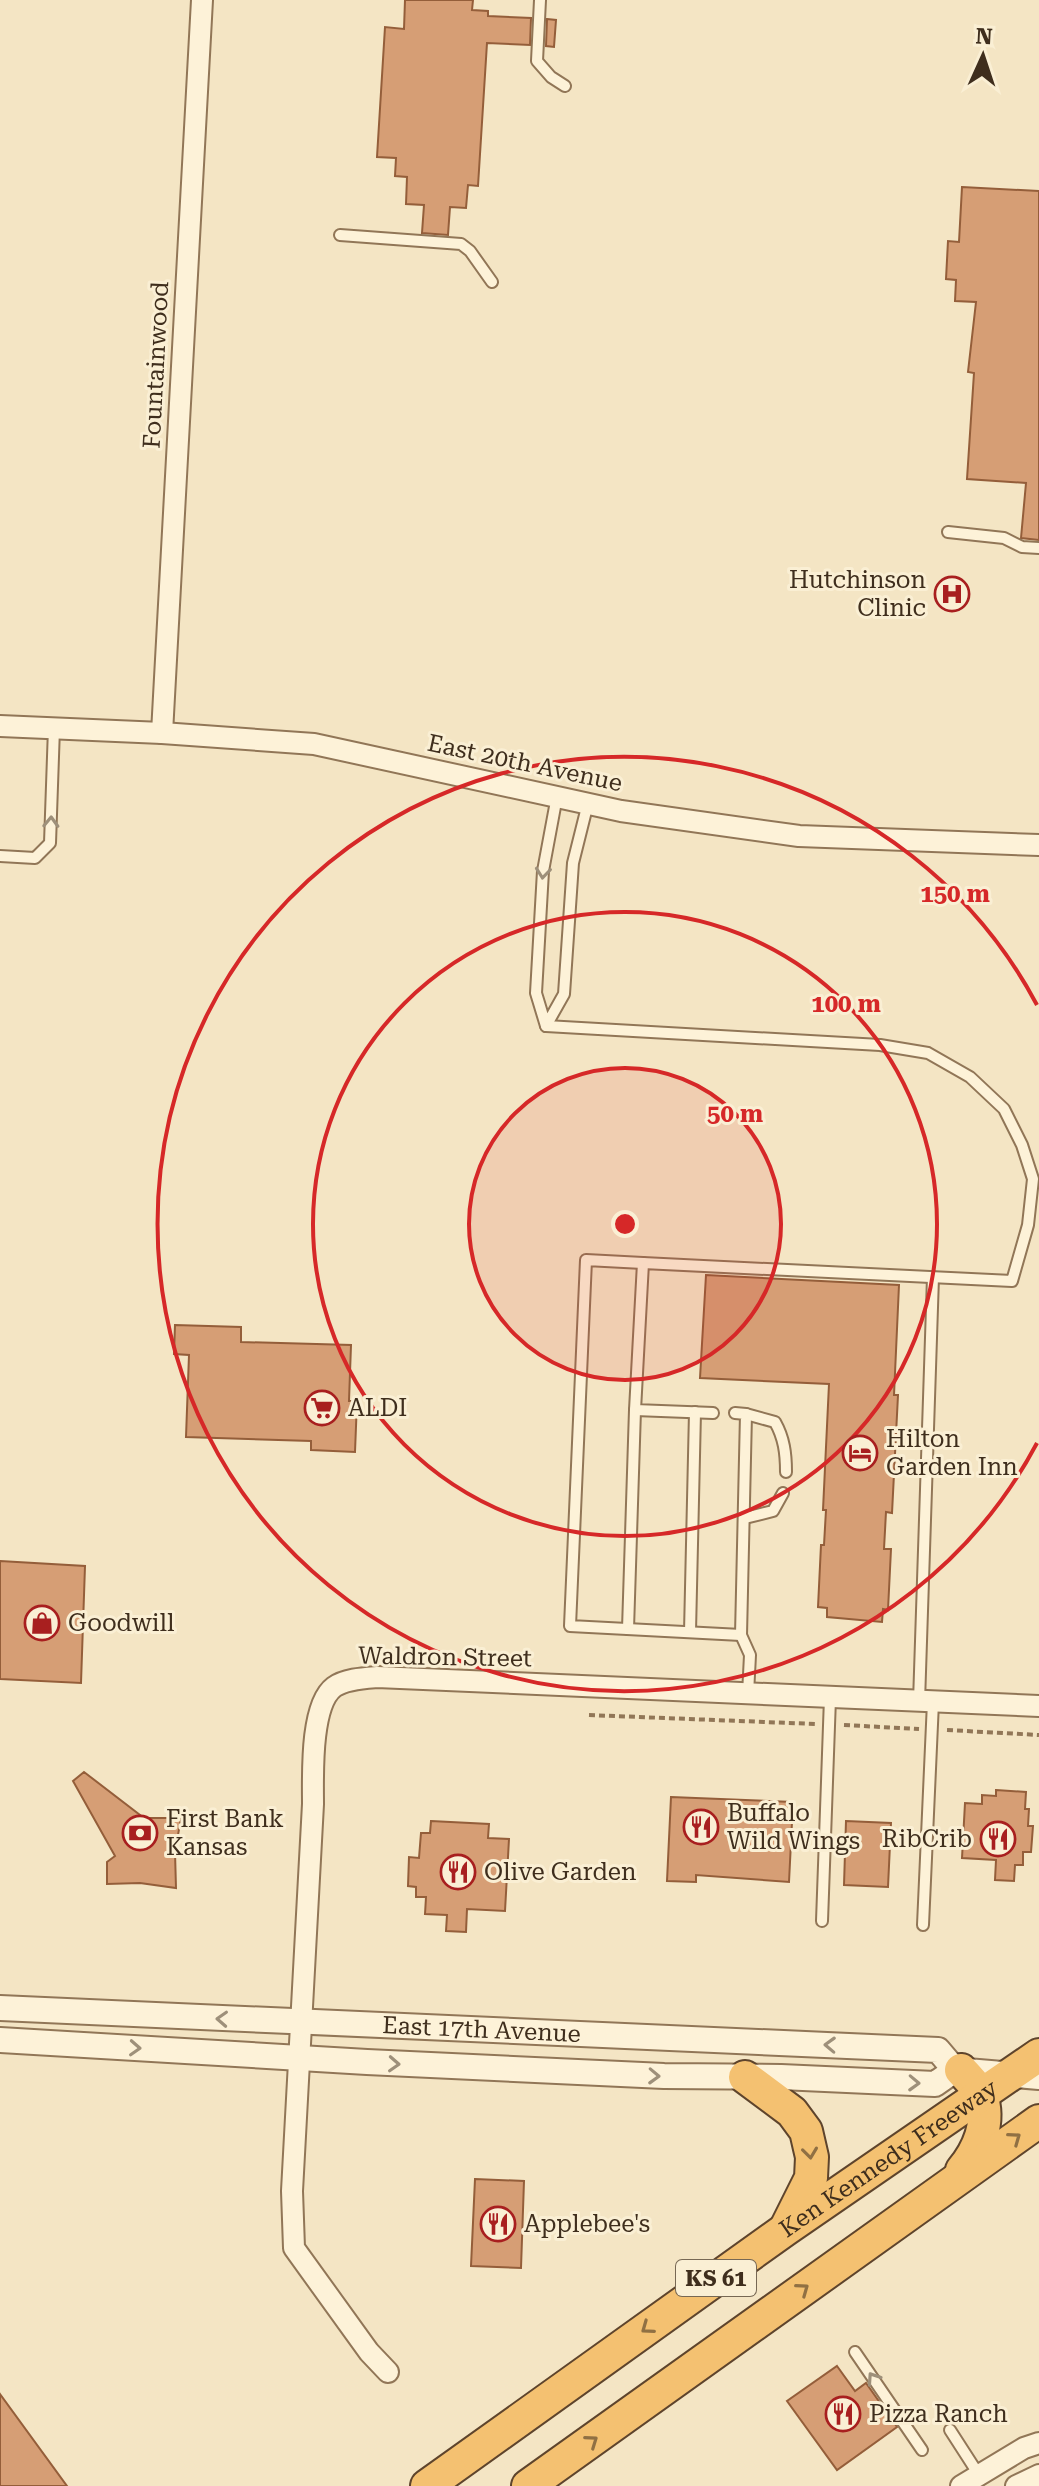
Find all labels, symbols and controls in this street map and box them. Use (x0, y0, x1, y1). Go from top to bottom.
north arrow (943, 16, 1023, 96)
text: N (975, 24, 993, 49)
street label: Fountainwood (138, 281, 174, 449)
place label: Hutchinson Clinic (789, 566, 926, 622)
hospital icon: Hutchinson Clinic (933, 575, 971, 613)
street label: East 20th Avenue (425, 729, 625, 797)
one-way arrow (43, 815, 60, 828)
one-way arrow (535, 867, 552, 880)
text: 150 m (920, 880, 990, 908)
text: 100 m (811, 990, 881, 1018)
text: 50 m (707, 1100, 763, 1128)
centre of rings (611, 1210, 639, 1238)
supermarket icon: ALDI (303, 1389, 341, 1427)
place label: ALDI (348, 1394, 407, 1422)
place label: Hilton Garden Inn (886, 1425, 1018, 1481)
hotel icon: Hilton Garden Inn (841, 1434, 879, 1472)
shop icon: Goodwill (23, 1604, 61, 1642)
place label: Goodwill (68, 1609, 174, 1637)
street label: Waldron Street (358, 1641, 532, 1673)
place label: Buffalo Wild Wings (727, 1799, 860, 1855)
place label: First Bank Kansas (166, 1805, 284, 1861)
restaurant icon: Buffalo Wild Wings (682, 1808, 720, 1846)
bank icon: First Bank Kansas (121, 1814, 159, 1852)
restaurant icon: RibCrib (979, 1820, 1017, 1858)
place label: RibCrib (882, 1825, 972, 1853)
restaurant icon: Olive Garden (439, 1853, 477, 1891)
place label: Olive Garden (484, 1858, 637, 1886)
one-way arrow (215, 2010, 228, 2027)
street label: East 17th Avenue (382, 2011, 581, 2048)
one-way arrow (823, 2037, 836, 2054)
one-way arrow (129, 2039, 142, 2056)
one-way arrow (388, 2055, 401, 2072)
one-way arrow (648, 2067, 661, 2084)
street label: Ken Kennedy Freeway (774, 2073, 1003, 2243)
one-way arrow (908, 2074, 921, 2091)
one-way arrow (1006, 2133, 1020, 2148)
one-way arrow (801, 2147, 818, 2160)
restaurant icon: Applebee's (479, 2205, 517, 2243)
place label: Applebee's (524, 2210, 650, 2238)
road number: KS 61 (676, 2260, 756, 2296)
one-way arrow (795, 2285, 809, 2299)
one-way arrow (641, 2318, 656, 2333)
one-way arrow (867, 2373, 882, 2387)
restaurant icon: Pizza Ranch (824, 2395, 862, 2433)
place label: Pizza Ranch (869, 2400, 1008, 2428)
one-way arrow (583, 2436, 598, 2451)

